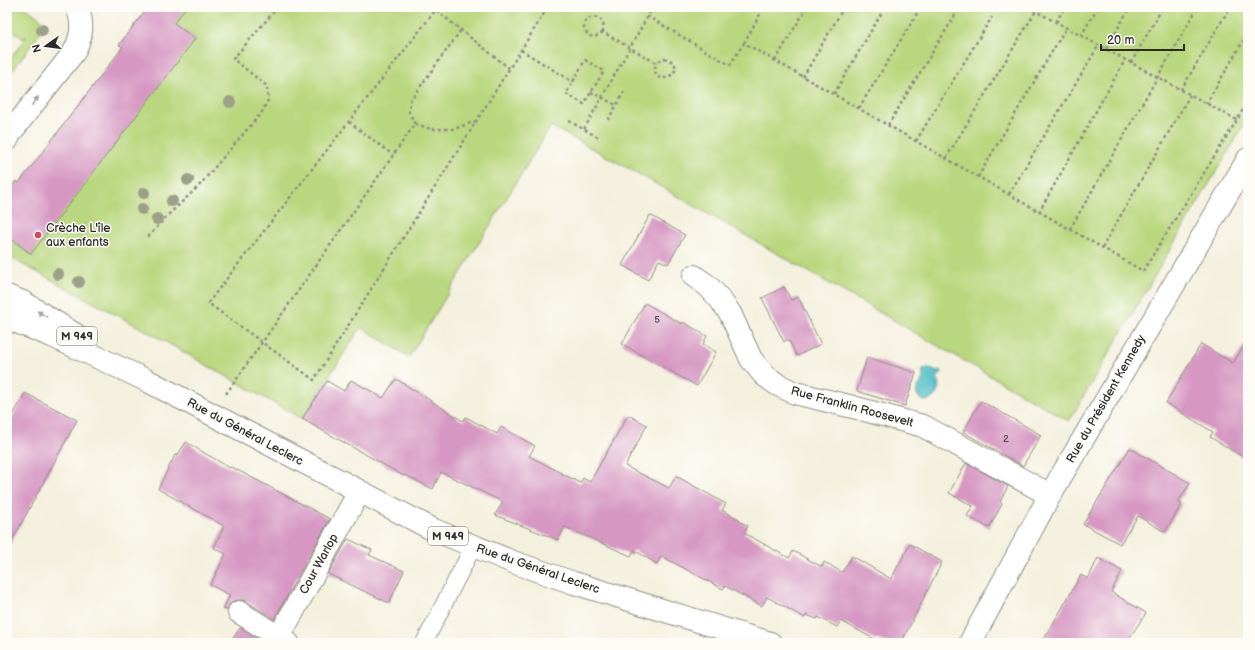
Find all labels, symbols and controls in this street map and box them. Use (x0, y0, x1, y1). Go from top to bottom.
north arrow (26, 26, 66, 66)
scale bar (1101, 26, 1184, 52)
text: 20 m (1107, 33, 1134, 48)
text: N (29, 43, 44, 54)
one-way arrow (31, 96, 40, 107)
place label: Crèche L'île aux enfants (46, 221, 110, 250)
marker: Crèche L'île aux enfants (33, 230, 43, 240)
one-way arrow (37, 310, 48, 317)
house number: 5 (654, 314, 660, 326)
road number: M 949 (57, 327, 97, 345)
street label: Rue du Président Kennedy (1063, 332, 1149, 466)
street label: Rue Franklin Roosevelt (789, 383, 915, 431)
street label: Rue du Général Leclerc (184, 395, 306, 469)
house number: 2 (1003, 433, 1009, 445)
road number: M 949 (428, 527, 468, 545)
street label: Cour Warlop (296, 531, 342, 597)
street label: Rue du Général Leclerc (474, 541, 602, 597)

